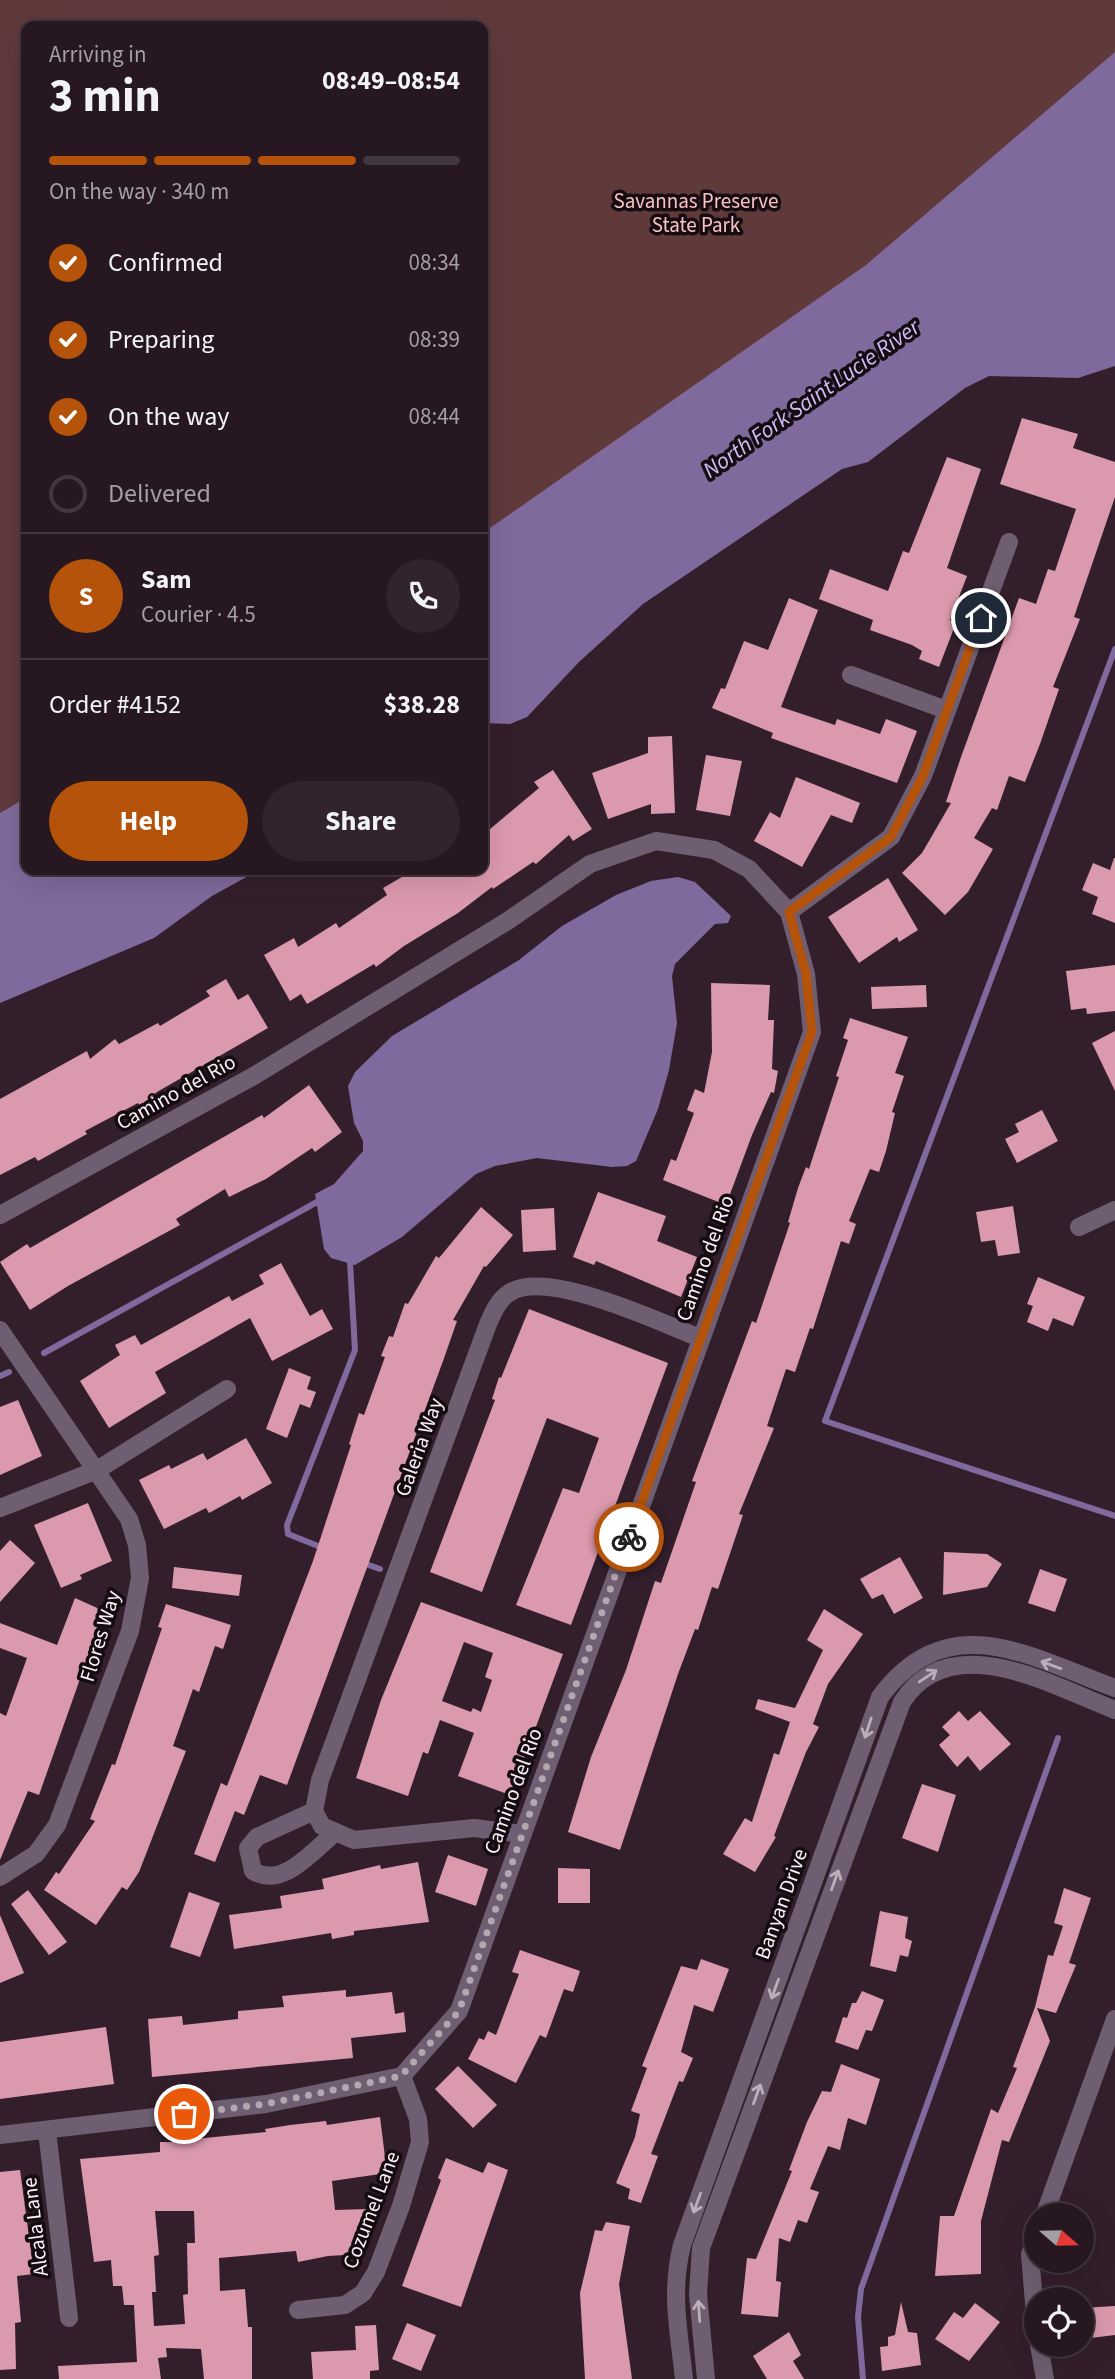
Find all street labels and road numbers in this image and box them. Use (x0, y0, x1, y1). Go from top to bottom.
street label: Camino del Rio (111, 1047, 241, 1137)
street label: Camino del Rio (668, 1191, 742, 1325)
street label: Galeria Way (387, 1393, 451, 1501)
street label: Flores Way (72, 1586, 128, 1685)
street label: Camino del Rio (476, 1724, 550, 1858)
street label: Banyan Drive (747, 1845, 815, 1963)
street label: Cozumel Lane (335, 2147, 407, 2273)
street label: Alcala Lane (14, 2176, 56, 2278)

